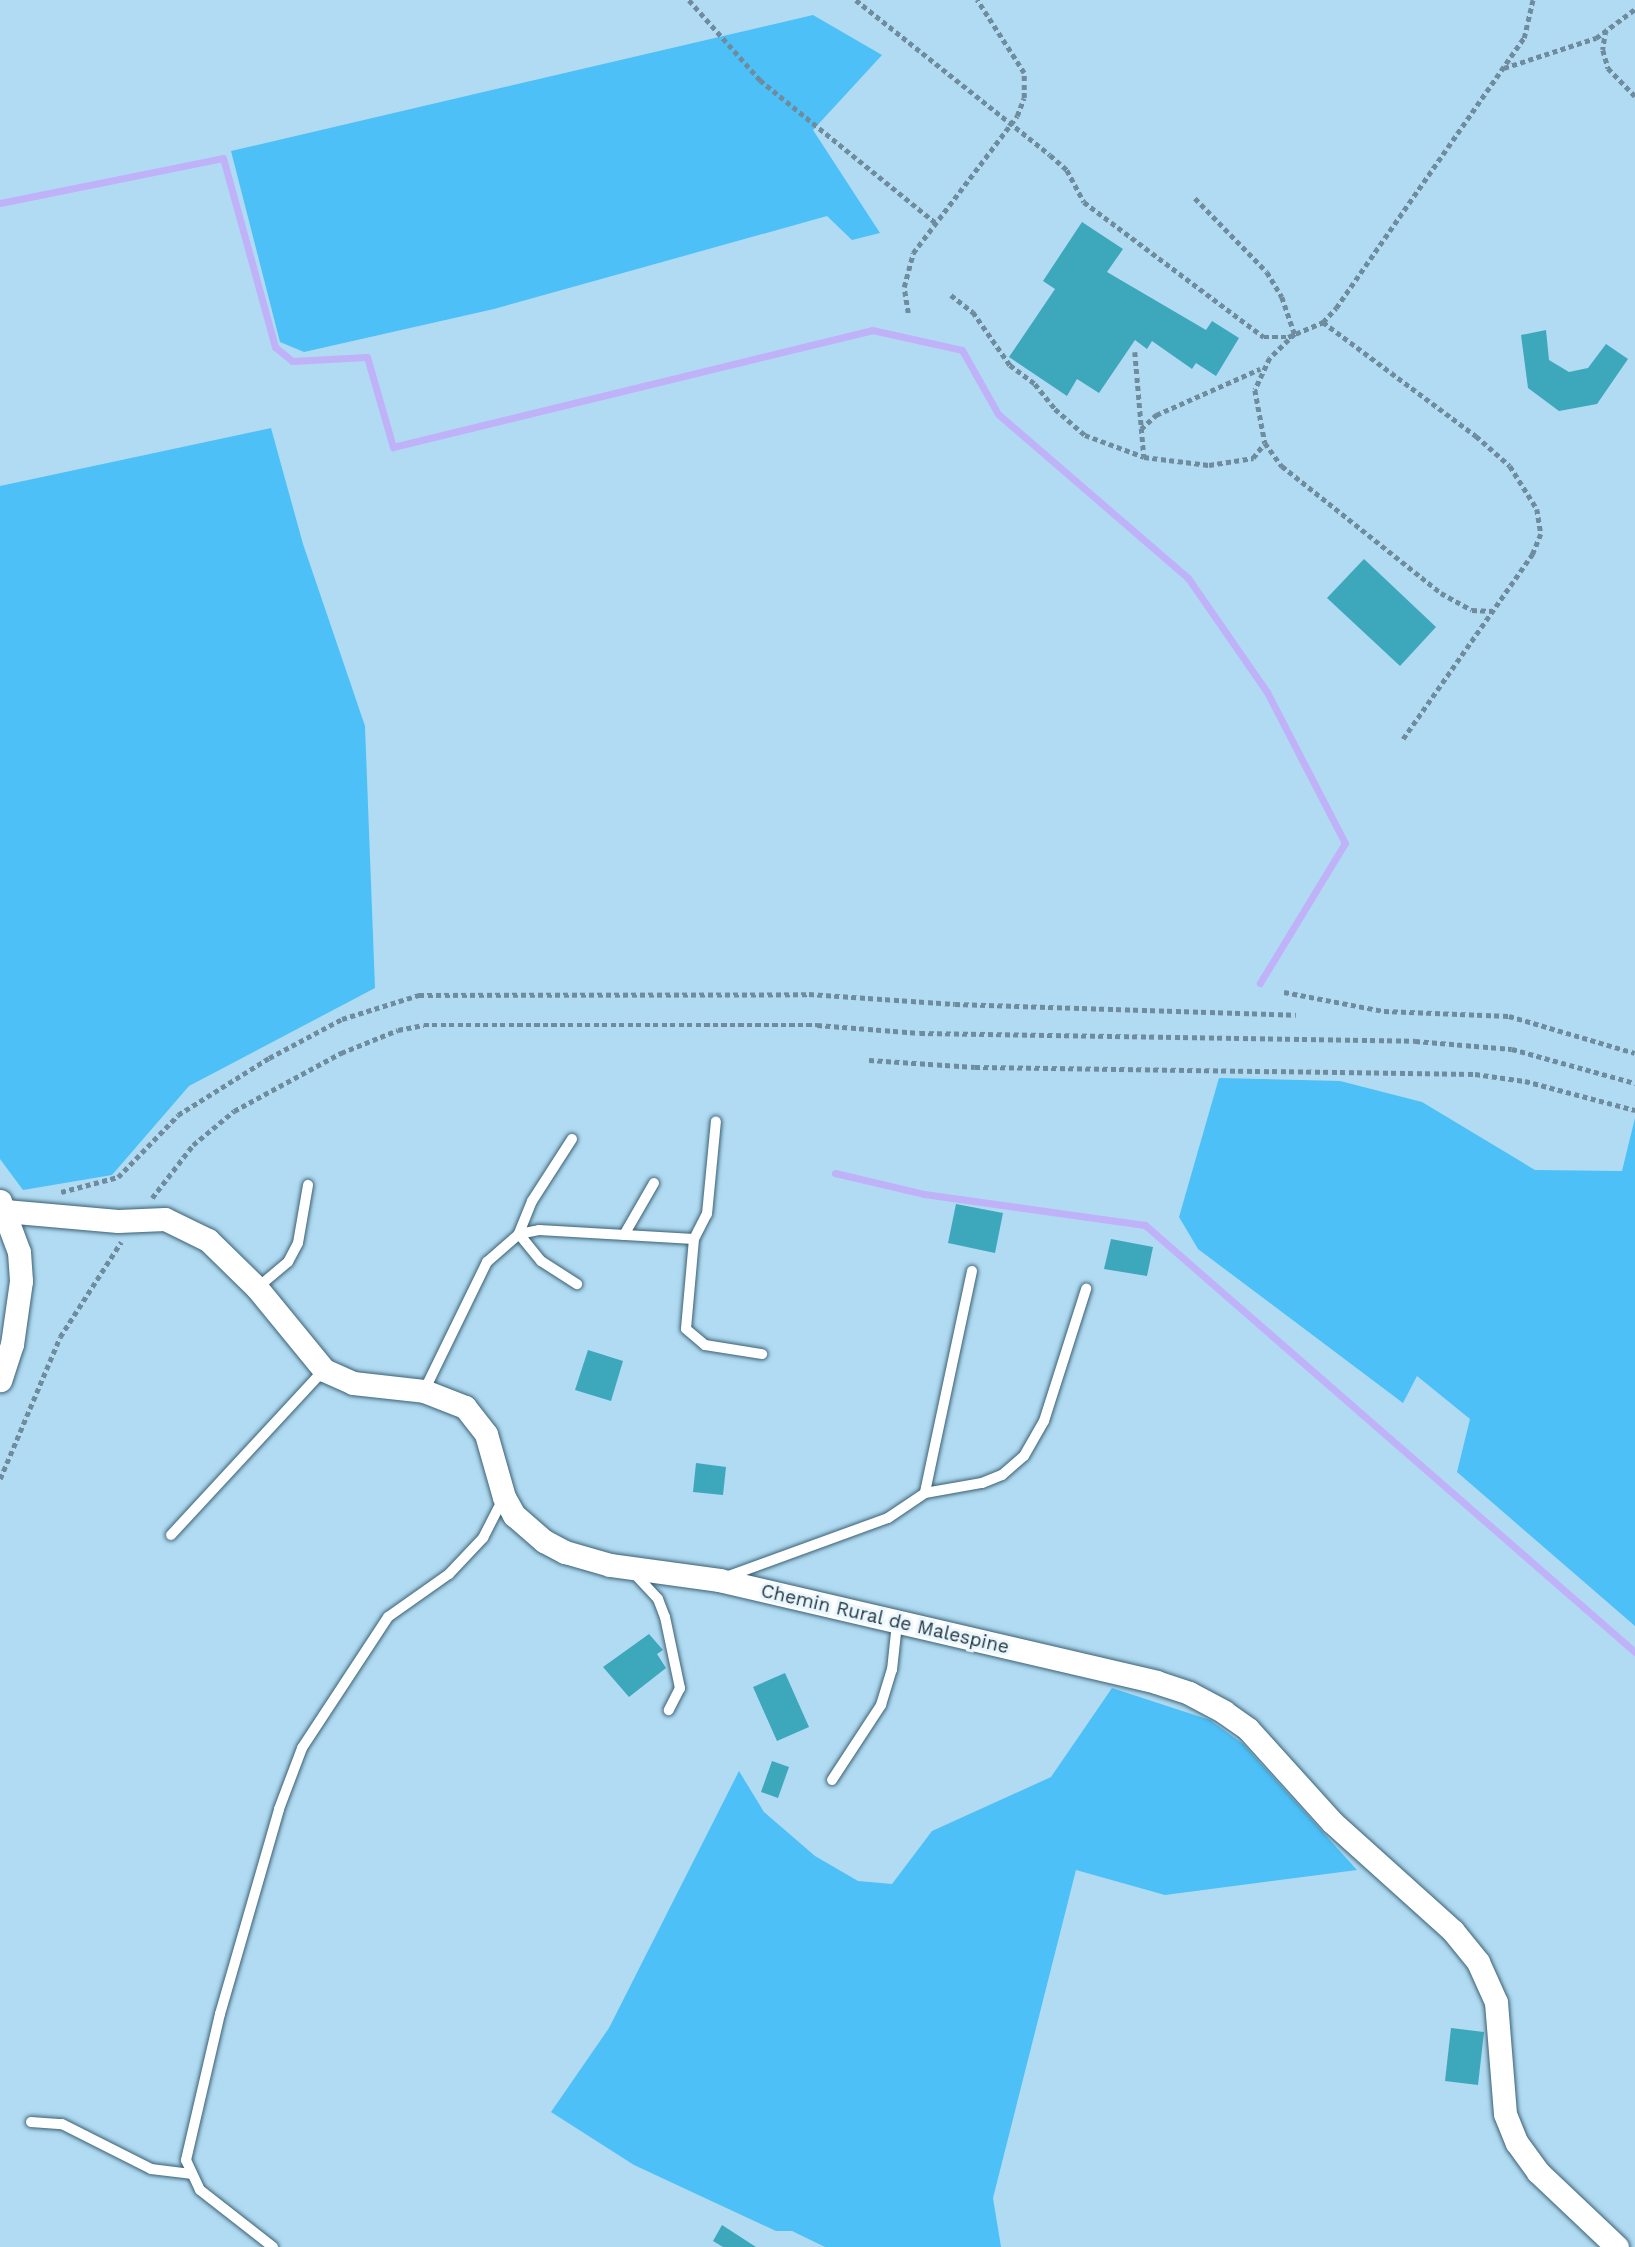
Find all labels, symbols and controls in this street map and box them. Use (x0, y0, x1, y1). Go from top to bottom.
street label: Chemin Rural de Malespine (758, 1579, 1012, 1659)

